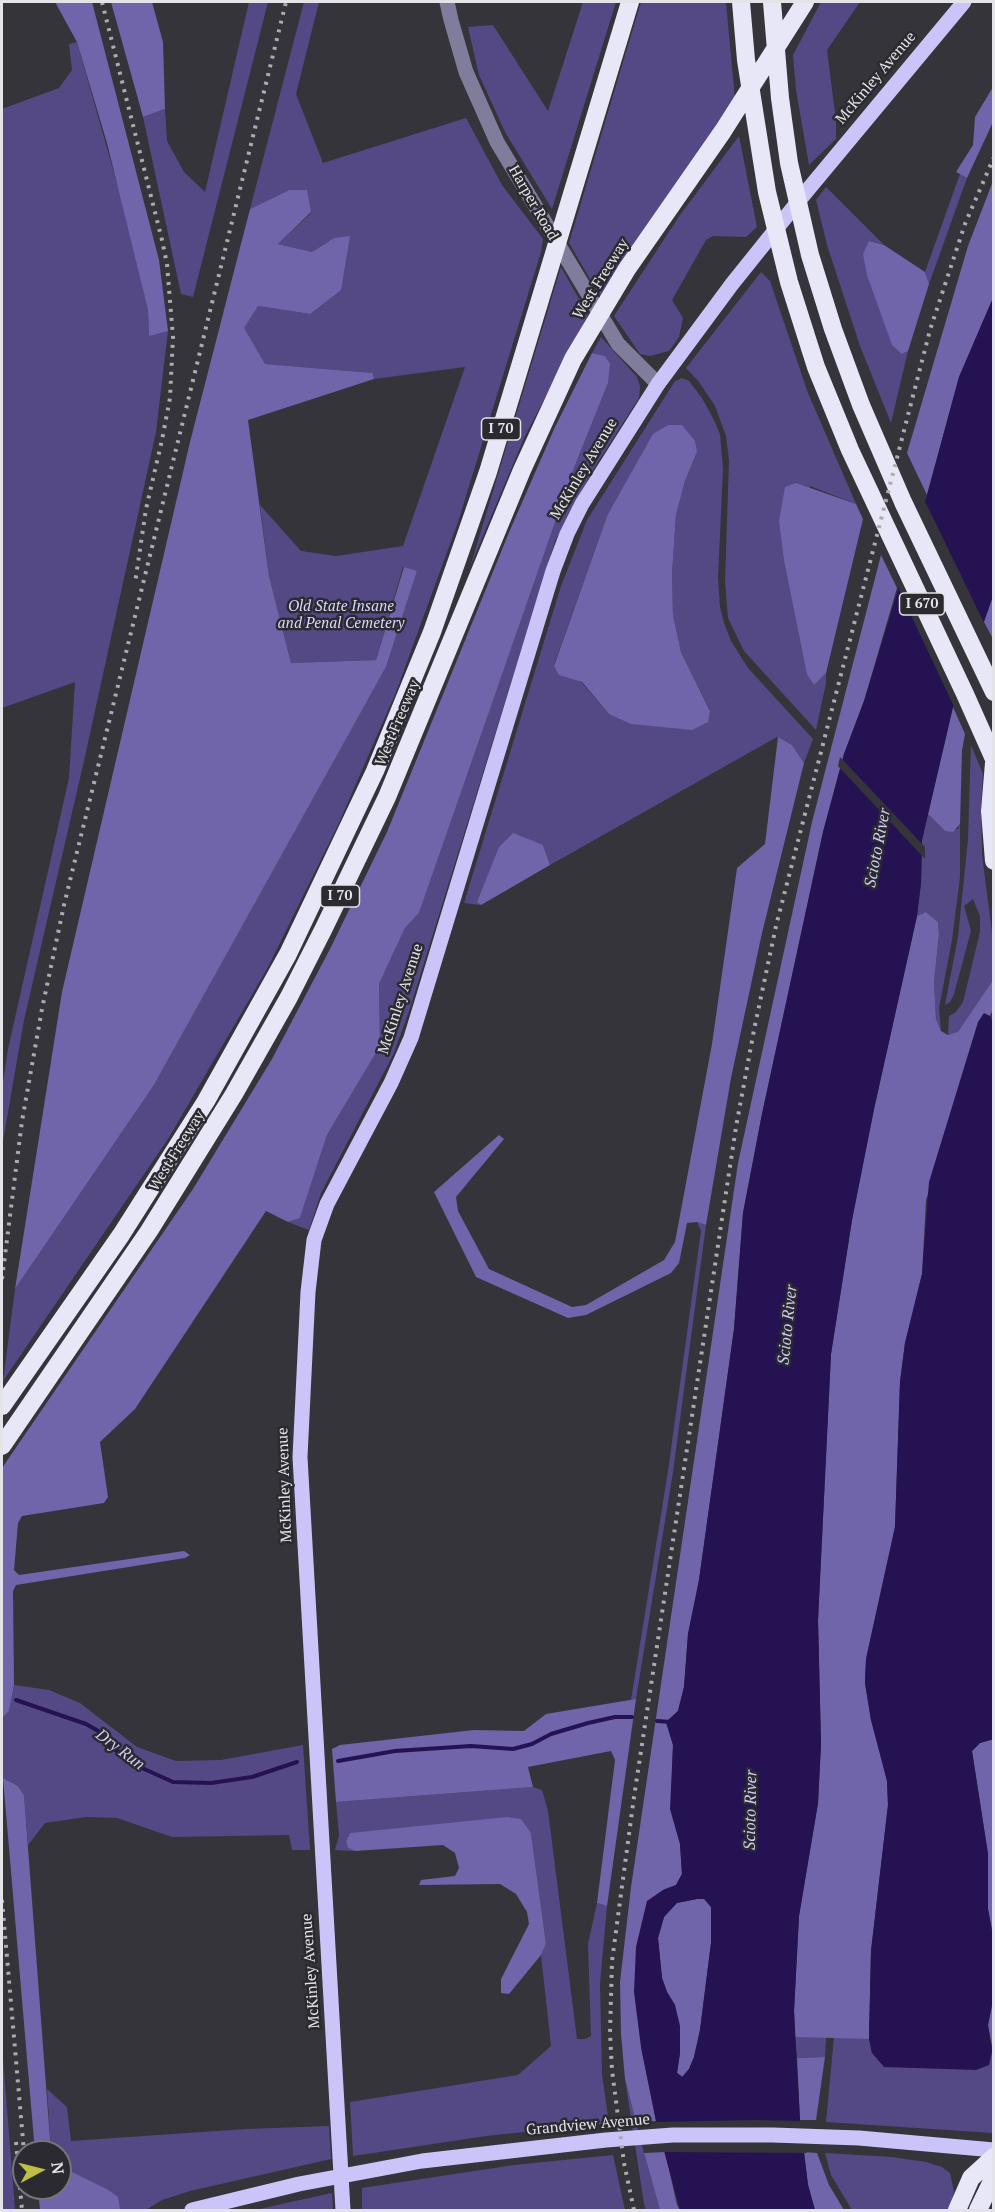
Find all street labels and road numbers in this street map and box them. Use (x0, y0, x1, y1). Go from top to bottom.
street label: McKinley Avenue (832, 28, 920, 128)
street label: Harper Road (504, 162, 562, 244)
street label: West Freeway (569, 235, 633, 323)
street label: McKinley Avenue (547, 415, 621, 523)
road number: I 70 (482, 418, 520, 440)
road number: I 670 (900, 593, 944, 615)
street label: West Freeway (372, 677, 424, 769)
road number: I 70 (320, 885, 360, 907)
street label: McKinley Avenue (375, 941, 427, 1057)
street label: West Freeway (145, 1107, 209, 1195)
street label: McKinley Avenue (274, 1427, 296, 1543)
street label: McKinley Avenue (298, 1913, 324, 2029)
street label: Grandview Avenue (525, 2111, 651, 2139)

